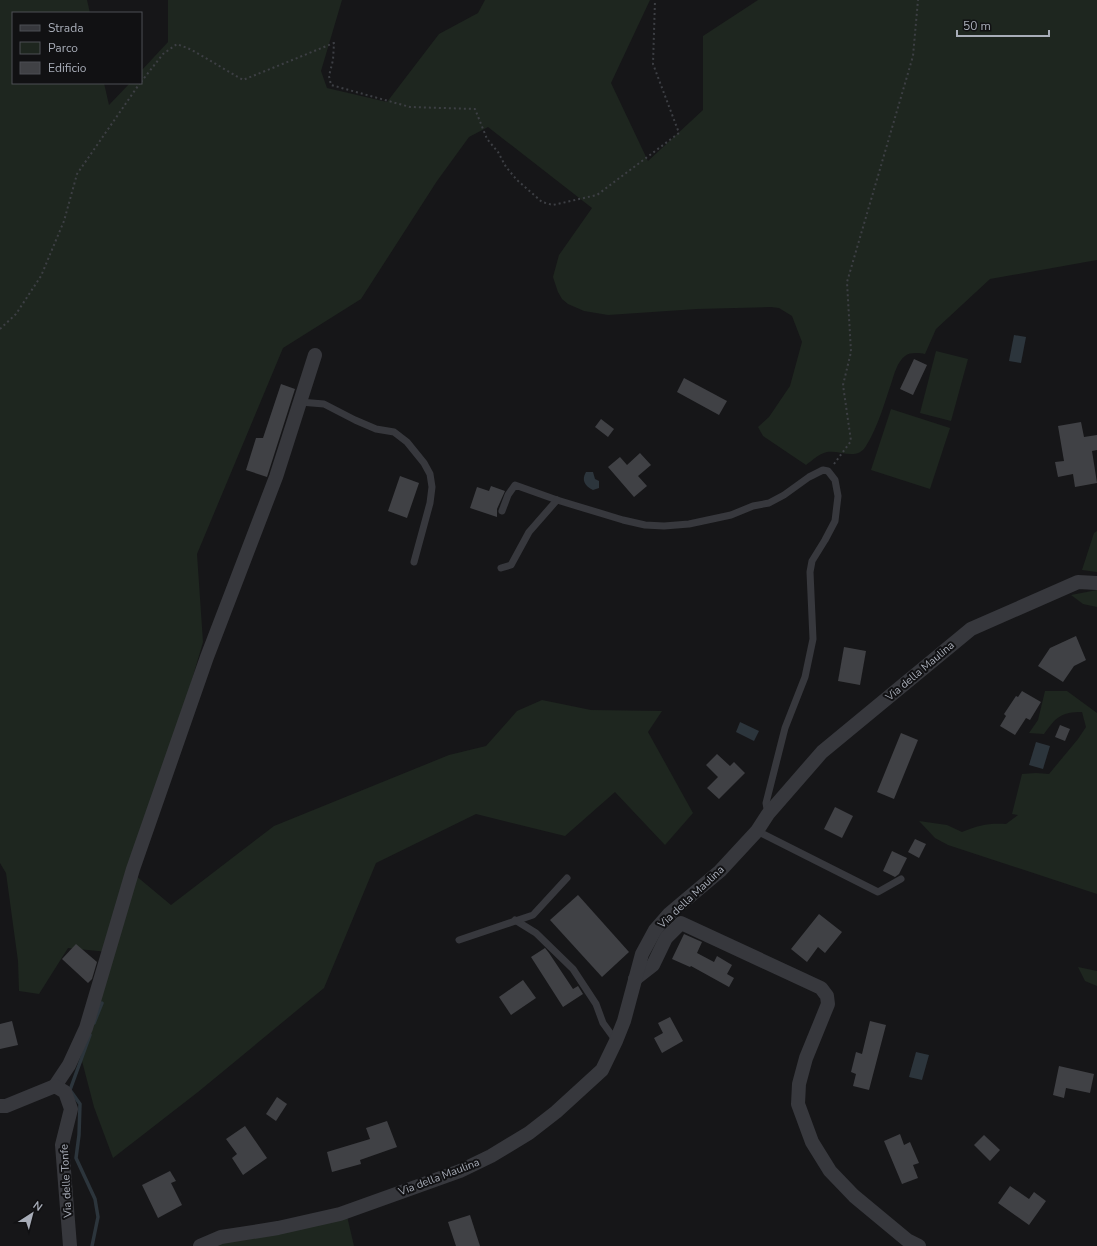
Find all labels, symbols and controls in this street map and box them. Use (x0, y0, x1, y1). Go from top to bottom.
legend (12, 12, 142, 84)
scale bar (957, 12, 1049, 38)
text: 50 m (963, 18, 991, 34)
text: Strada (48, 20, 84, 36)
text: Parco (48, 40, 78, 56)
text: Edificio (48, 60, 87, 76)
street label: Via della Maulina (882, 638, 958, 705)
street label: Via della Maulina (654, 862, 728, 932)
street label: Via delle Tonfe (57, 1144, 75, 1219)
street label: Via della Maulina (395, 1155, 482, 1200)
north arrow (12, 1194, 52, 1234)
text: N (30, 1198, 45, 1215)

